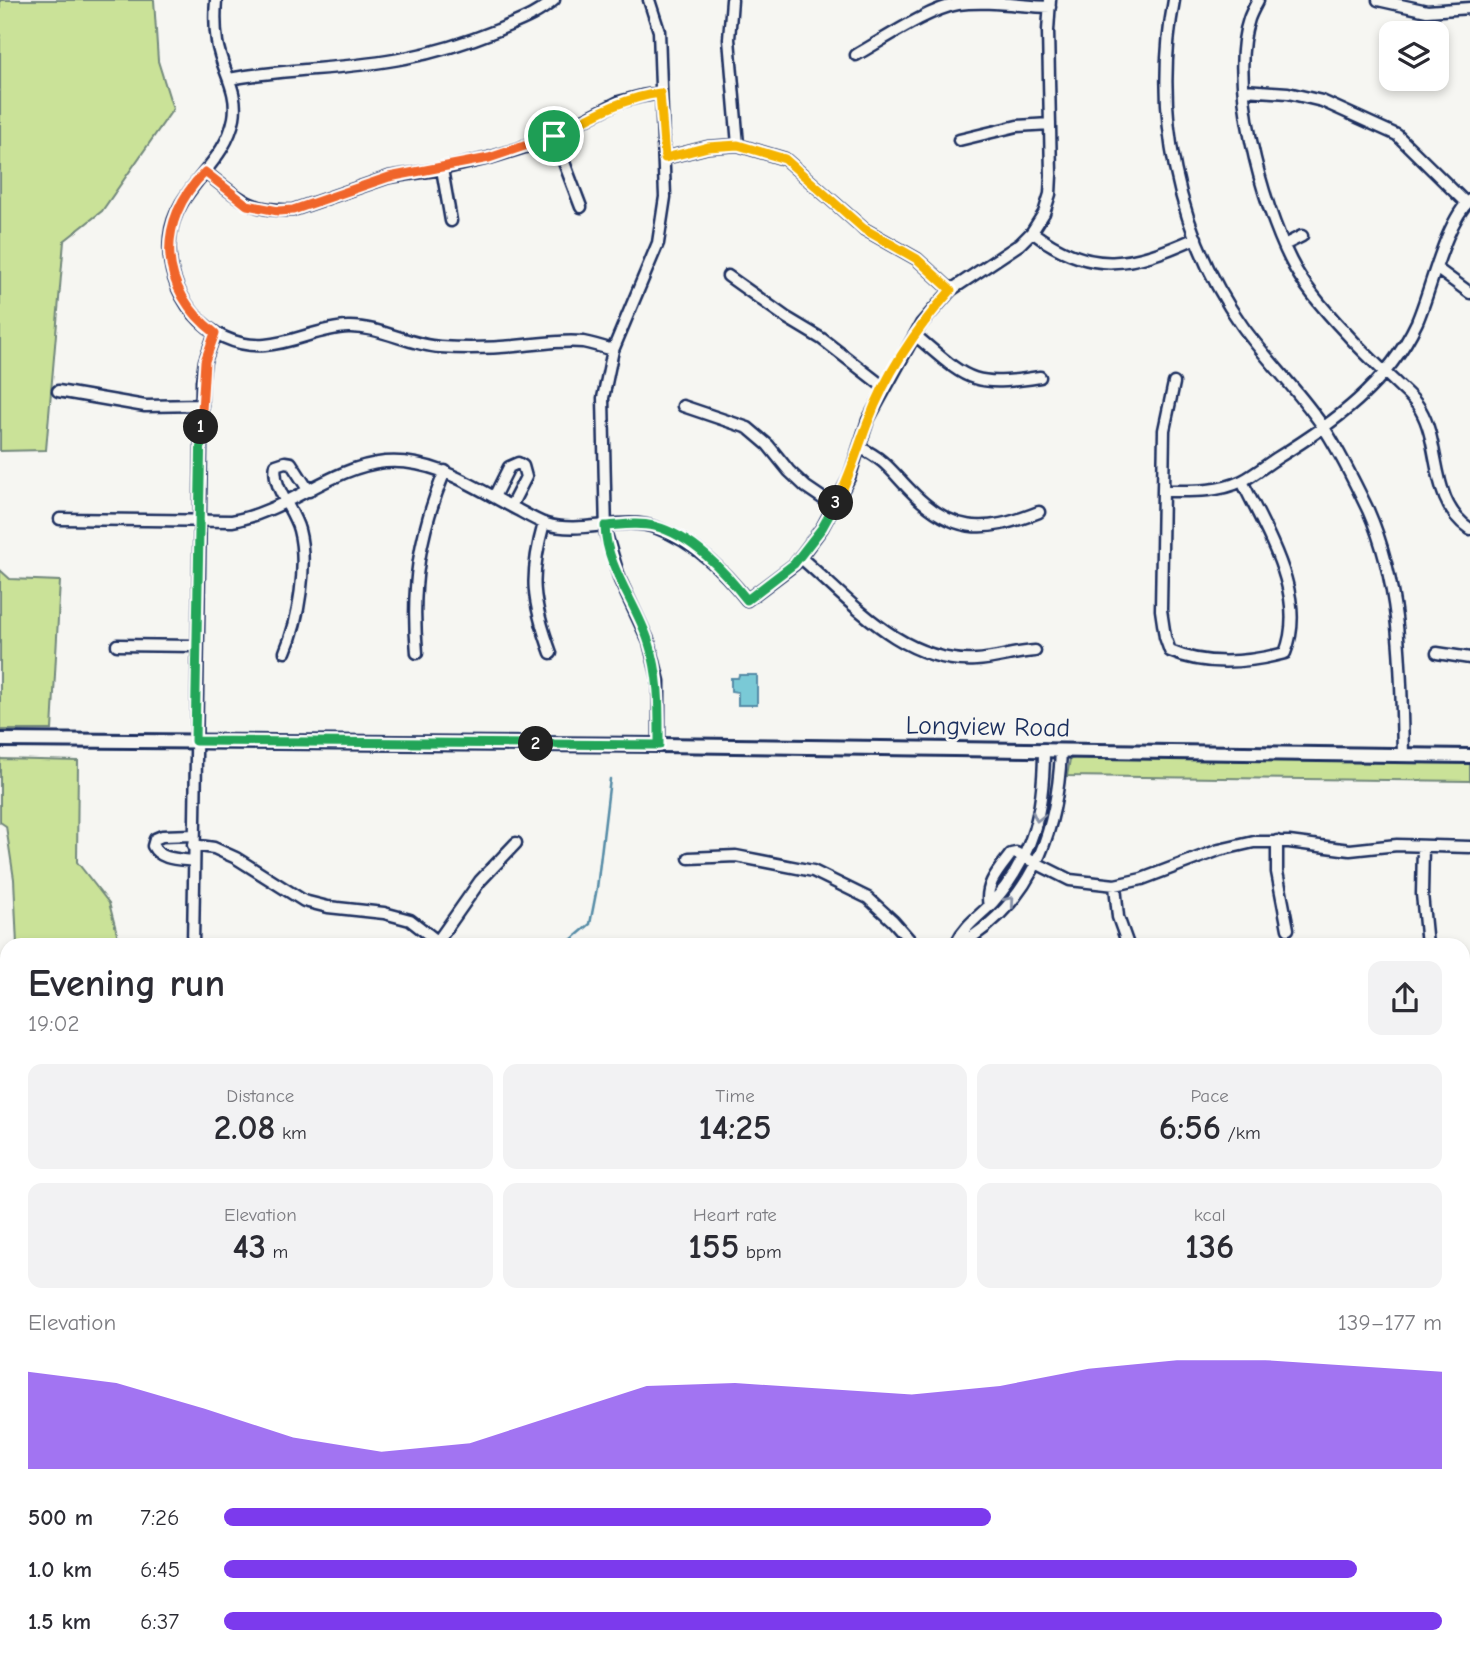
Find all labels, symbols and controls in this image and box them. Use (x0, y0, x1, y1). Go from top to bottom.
map controls (1379, 21, 1449, 91)
button: layers (1379, 21, 1449, 91)
pin (524, 106, 584, 166)
icon: arrive (535, 117, 573, 155)
pin: 1 (184, 410, 218, 444)
text: 1 (197, 415, 204, 437)
pin: 3 (818, 486, 854, 520)
text: 3 (831, 491, 840, 513)
street label: Longview Road (905, 711, 1071, 743)
pin: 2 (518, 726, 554, 762)
text: 2 (531, 732, 540, 754)
one-way arrow (1032, 811, 1046, 823)
one-way arrow (1001, 896, 1014, 909)
button: share (1368, 961, 1442, 1035)
text: Evening run (28, 962, 225, 1006)
text: 19:02 (28, 1010, 80, 1037)
text: Distance (226, 1085, 294, 1107)
text: Time (715, 1085, 755, 1107)
text: Pace (1190, 1085, 1229, 1107)
text: 2.08 (214, 1107, 276, 1148)
text: 14:25 (698, 1107, 772, 1148)
text: 6:56 (1159, 1107, 1221, 1148)
text: km (276, 1122, 307, 1144)
text: /km (1221, 1122, 1261, 1144)
text: Elevation (224, 1204, 297, 1226)
text: Heart rate (693, 1204, 777, 1226)
text: kcal (1194, 1204, 1226, 1226)
text: 43 (232, 1226, 266, 1267)
text: 155 (688, 1226, 739, 1267)
text: 136 (1185, 1226, 1234, 1267)
text: m (266, 1241, 288, 1263)
text: bpm (739, 1241, 782, 1263)
text: Elevation (28, 1309, 116, 1336)
text: 139–177 m (1338, 1309, 1442, 1336)
text: 500 m (28, 1504, 93, 1531)
text: 7:26 (140, 1504, 180, 1531)
text: 1.0 km (28, 1556, 92, 1583)
text: 6:45 (140, 1556, 180, 1583)
text: 1.5 km (28, 1608, 91, 1635)
text: 6:37 (140, 1608, 179, 1635)

